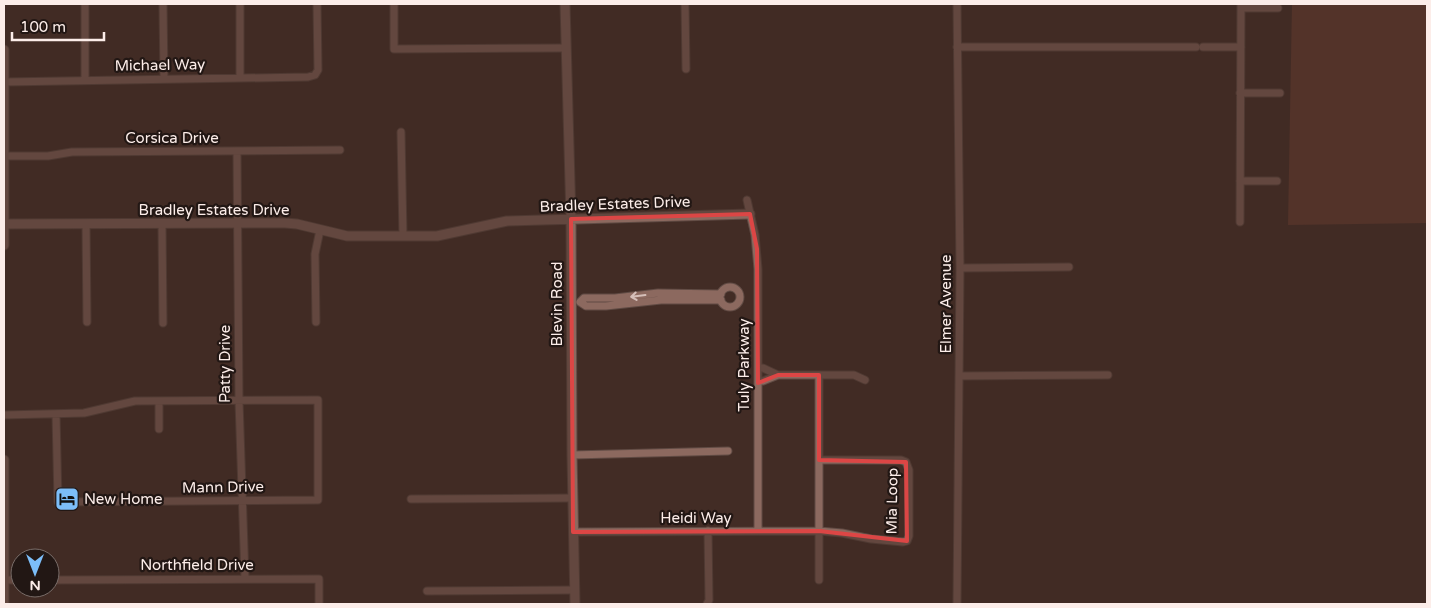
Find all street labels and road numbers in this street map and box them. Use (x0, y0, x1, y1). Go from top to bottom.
street label: Michael Way (115, 55, 205, 75)
street label: Corsica Drive (125, 129, 219, 147)
street label: Bradley Estates Drive (539, 192, 691, 216)
street label: Bradley Estates Drive (139, 201, 289, 219)
street label: Elmer Avenue (937, 255, 955, 353)
street label: Blevin Road (548, 262, 566, 346)
street label: Tuly Parkway (735, 318, 753, 412)
street label: Patty Drive (216, 325, 234, 403)
street label: Mia Loop (882, 467, 902, 535)
street label: Mann Drive (182, 477, 264, 497)
street label: Heidi Way (660, 509, 732, 527)
street label: Northfield Drive (140, 556, 254, 574)

